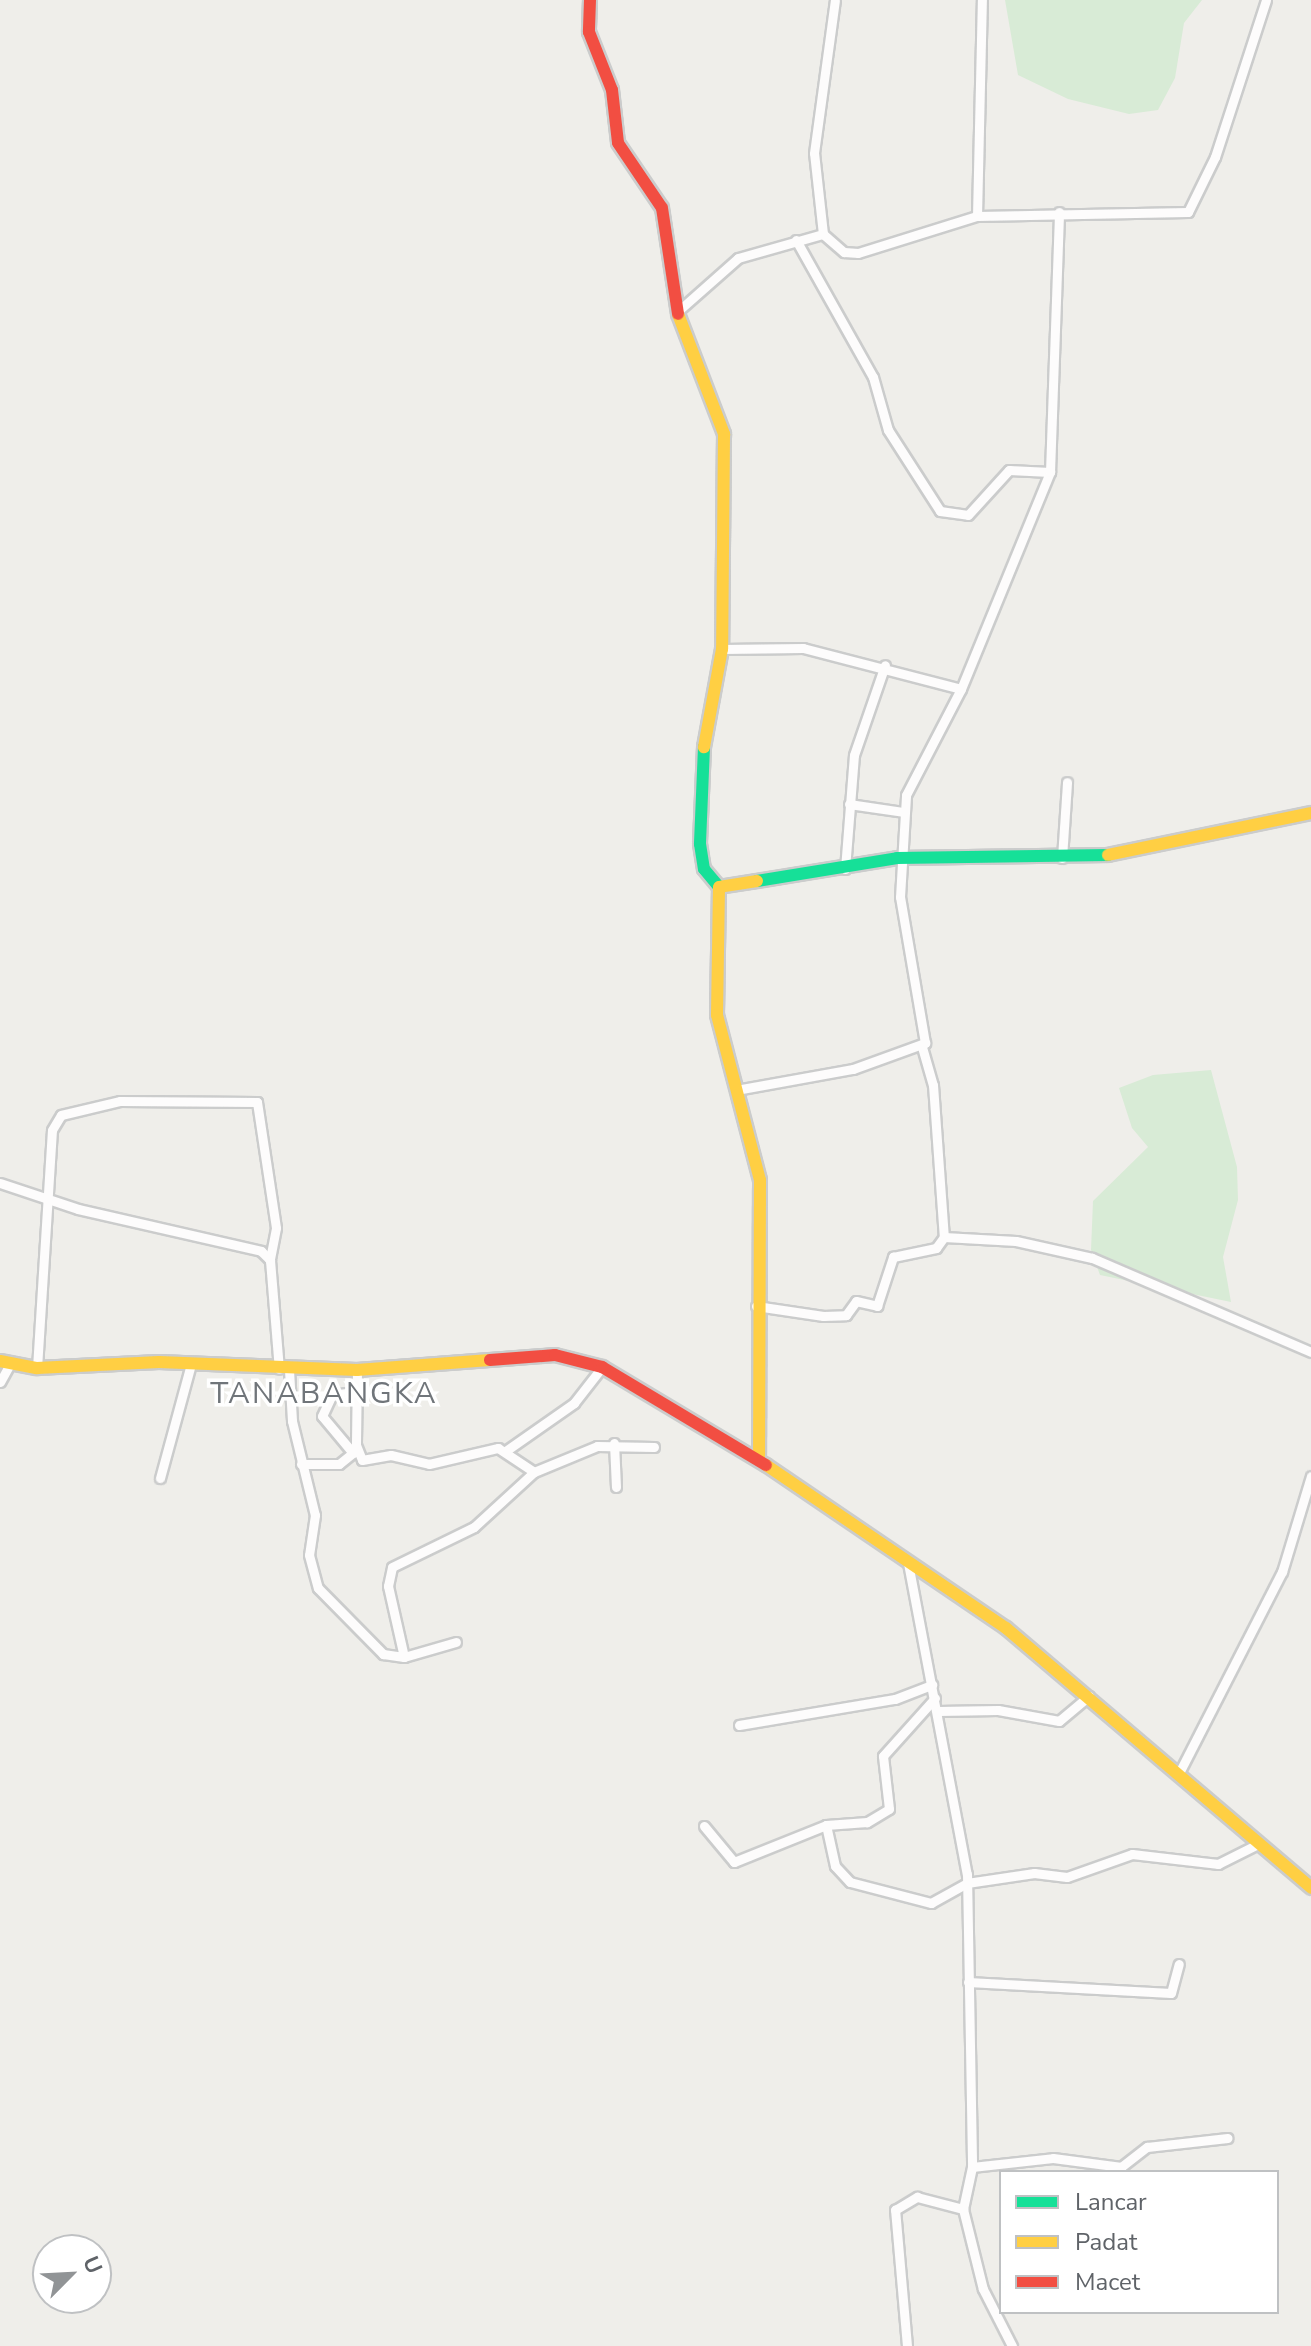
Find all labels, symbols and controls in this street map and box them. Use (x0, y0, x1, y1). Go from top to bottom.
district label: TANABANGKA (210, 1376, 438, 1412)
legend (999, 2170, 1279, 2314)
text: Lancar (1075, 2186, 1147, 2218)
text: Padat (1075, 2226, 1137, 2258)
north arrow (32, 2234, 112, 2314)
text: U (75, 2252, 109, 2279)
text: Macet (1075, 2266, 1140, 2298)

